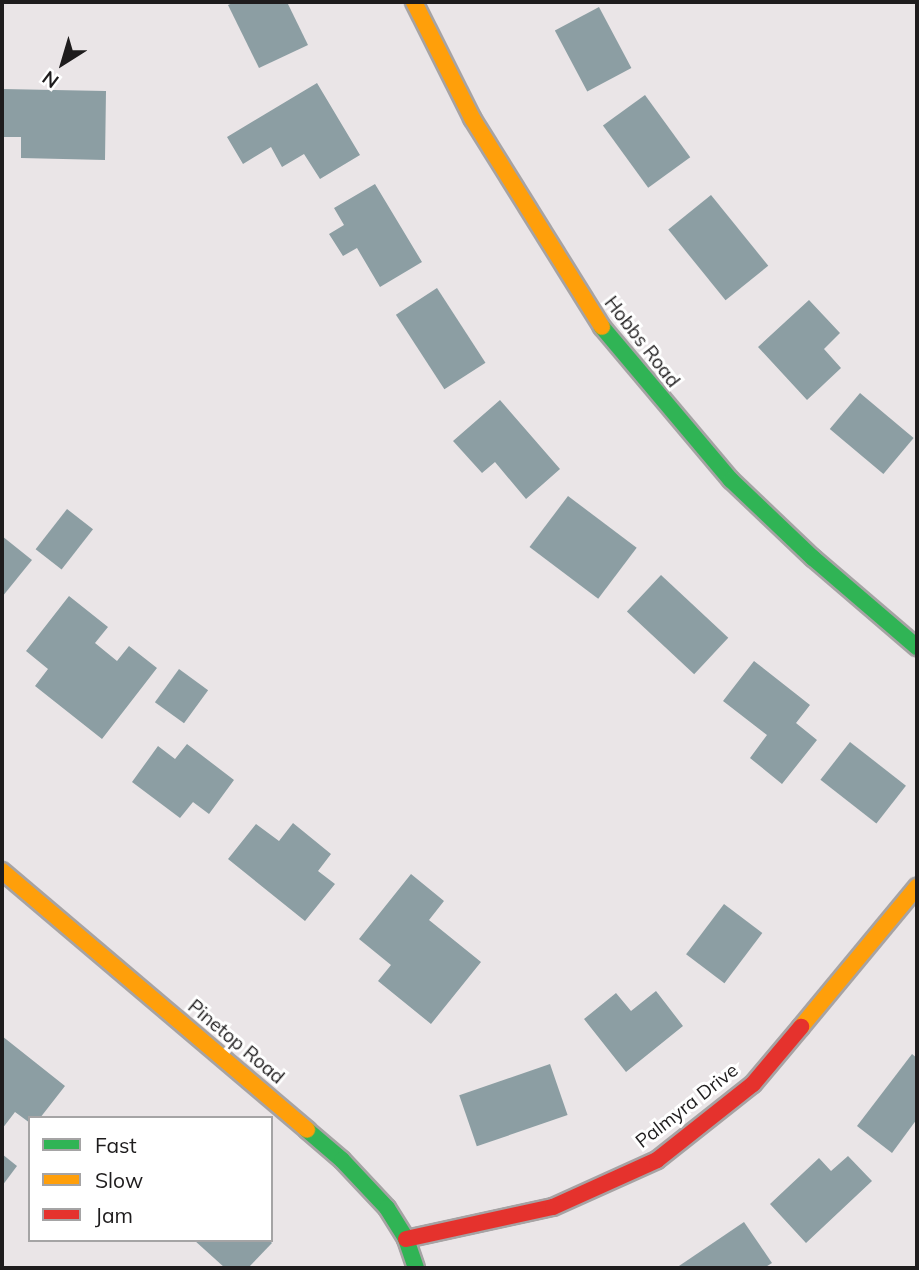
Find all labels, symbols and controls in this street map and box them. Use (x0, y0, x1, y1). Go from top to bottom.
north arrow (28, 28, 98, 98)
text: N (37, 66, 63, 94)
street label: Hobbs Road (599, 292, 685, 392)
street label: Pinetop Road (183, 995, 289, 1089)
street label: Palmyra Drive (631, 1059, 743, 1153)
legend (28, 1116, 273, 1242)
text: Fast (95, 1132, 137, 1158)
text: Slow (95, 1167, 143, 1193)
text: Jam (95, 1202, 133, 1228)

